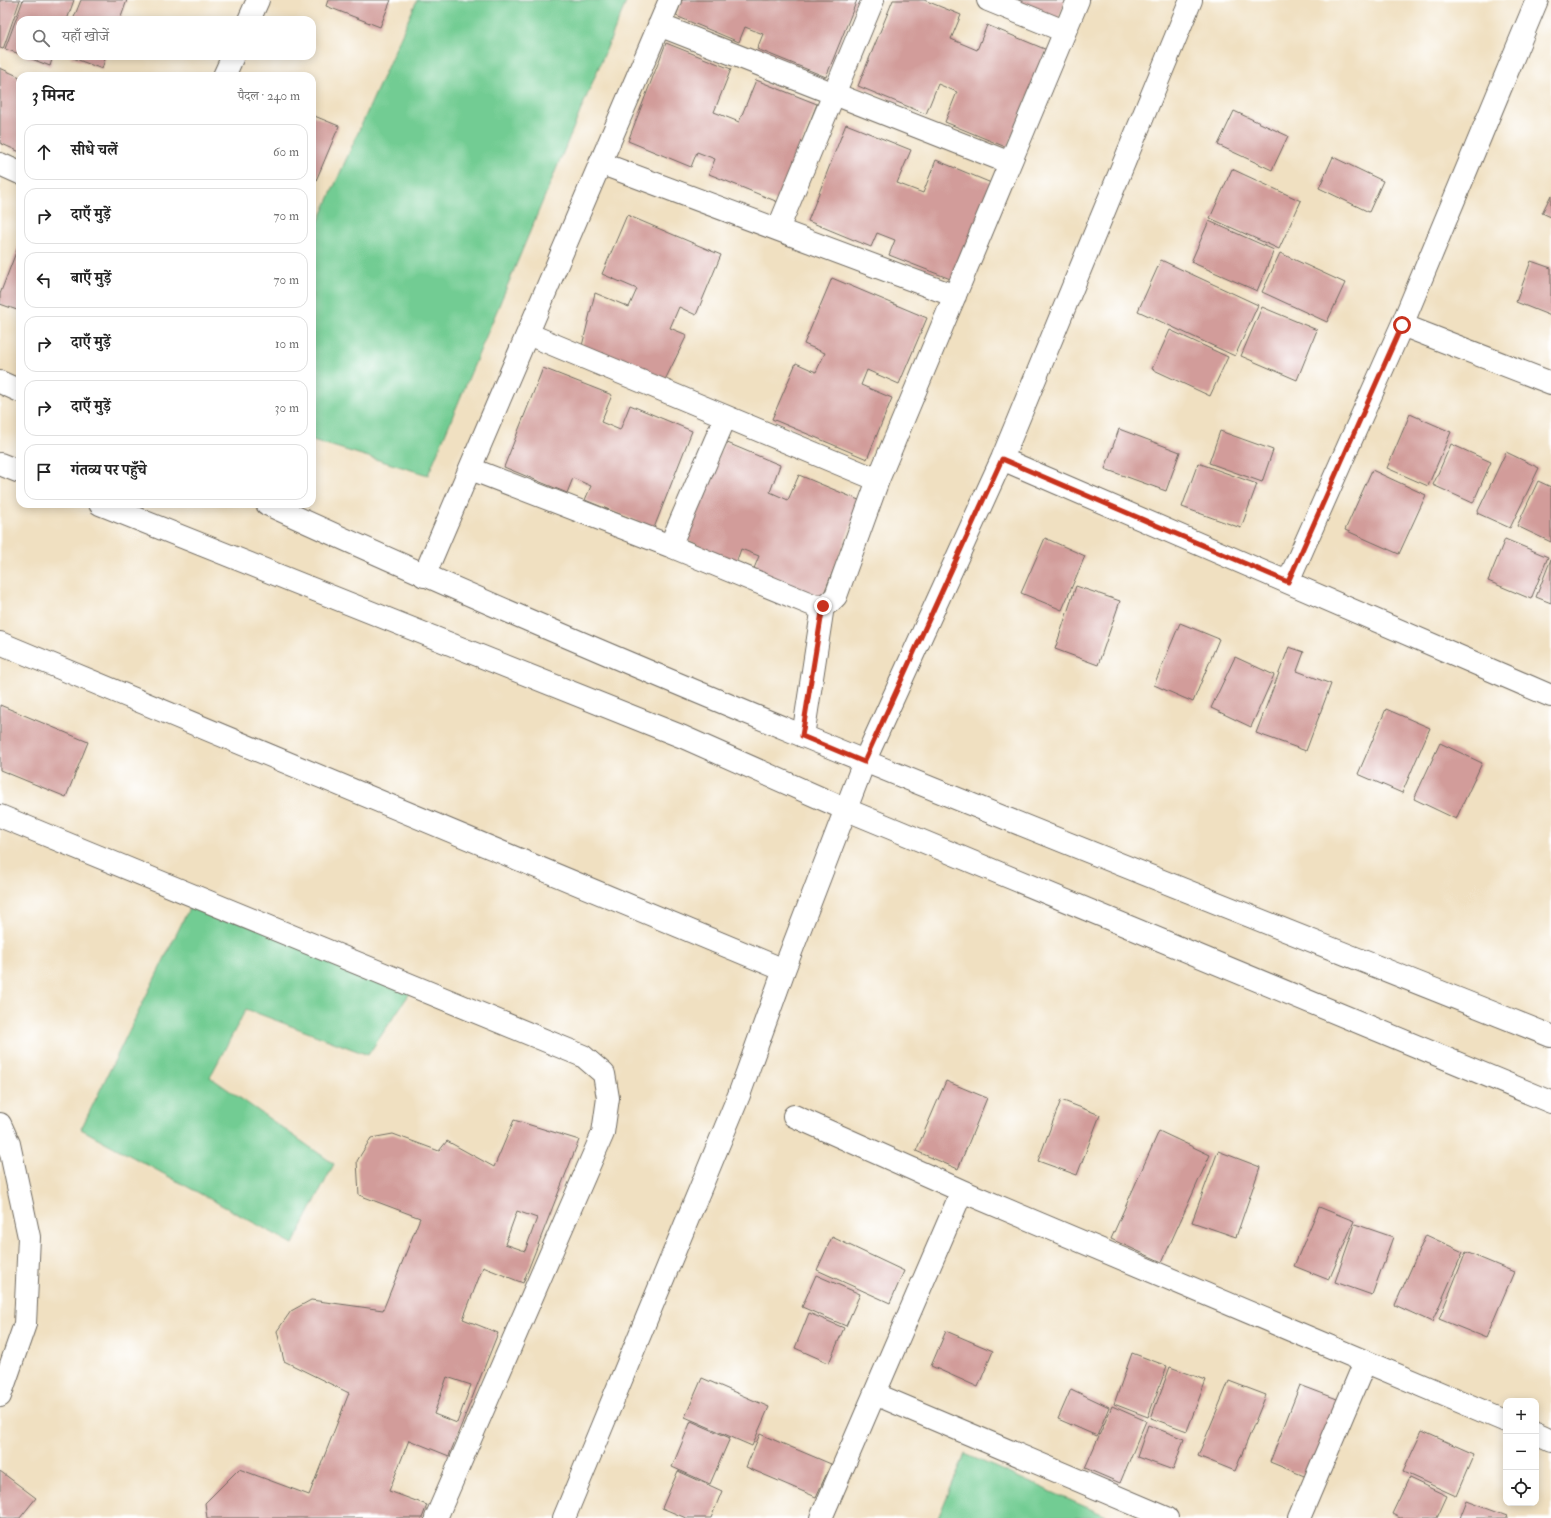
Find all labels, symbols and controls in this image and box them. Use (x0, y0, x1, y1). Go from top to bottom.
search box (16, 16, 316, 60)
icon: search (30, 27, 52, 49)
text: यहाँ खोजें (62, 27, 109, 46)
text: 3 मिनट (32, 85, 74, 106)
text: पैदल · 240 m (238, 88, 300, 104)
icon: ahead (33, 141, 55, 163)
text: सीधे चलें (71, 141, 118, 160)
text: 60 m (273, 144, 299, 160)
icon: right (33, 205, 55, 227)
text: दाएँ मुड़ें (71, 205, 111, 224)
text: 70 m (274, 208, 299, 224)
icon: left (33, 269, 55, 291)
text: बाएँ मुड़ें (71, 269, 111, 288)
text: 70 m (274, 272, 299, 288)
route start (1393, 316, 1411, 334)
icon: right (33, 333, 55, 355)
text: दाएँ मुड़ें (71, 333, 111, 352)
text: 10 m (275, 336, 299, 352)
icon: right (33, 397, 55, 419)
text: दाएँ मुड़ें (71, 397, 111, 416)
text: 30 m (275, 400, 299, 416)
icon: arrive (33, 461, 55, 483)
text: गंतव्य पर पहुँचे (71, 461, 147, 480)
route end (814, 597, 832, 615)
map controls (1503, 1398, 1539, 1506)
button: + (1503, 1398, 1539, 1434)
button: − (1503, 1434, 1539, 1470)
button: locate (1503, 1470, 1539, 1506)

